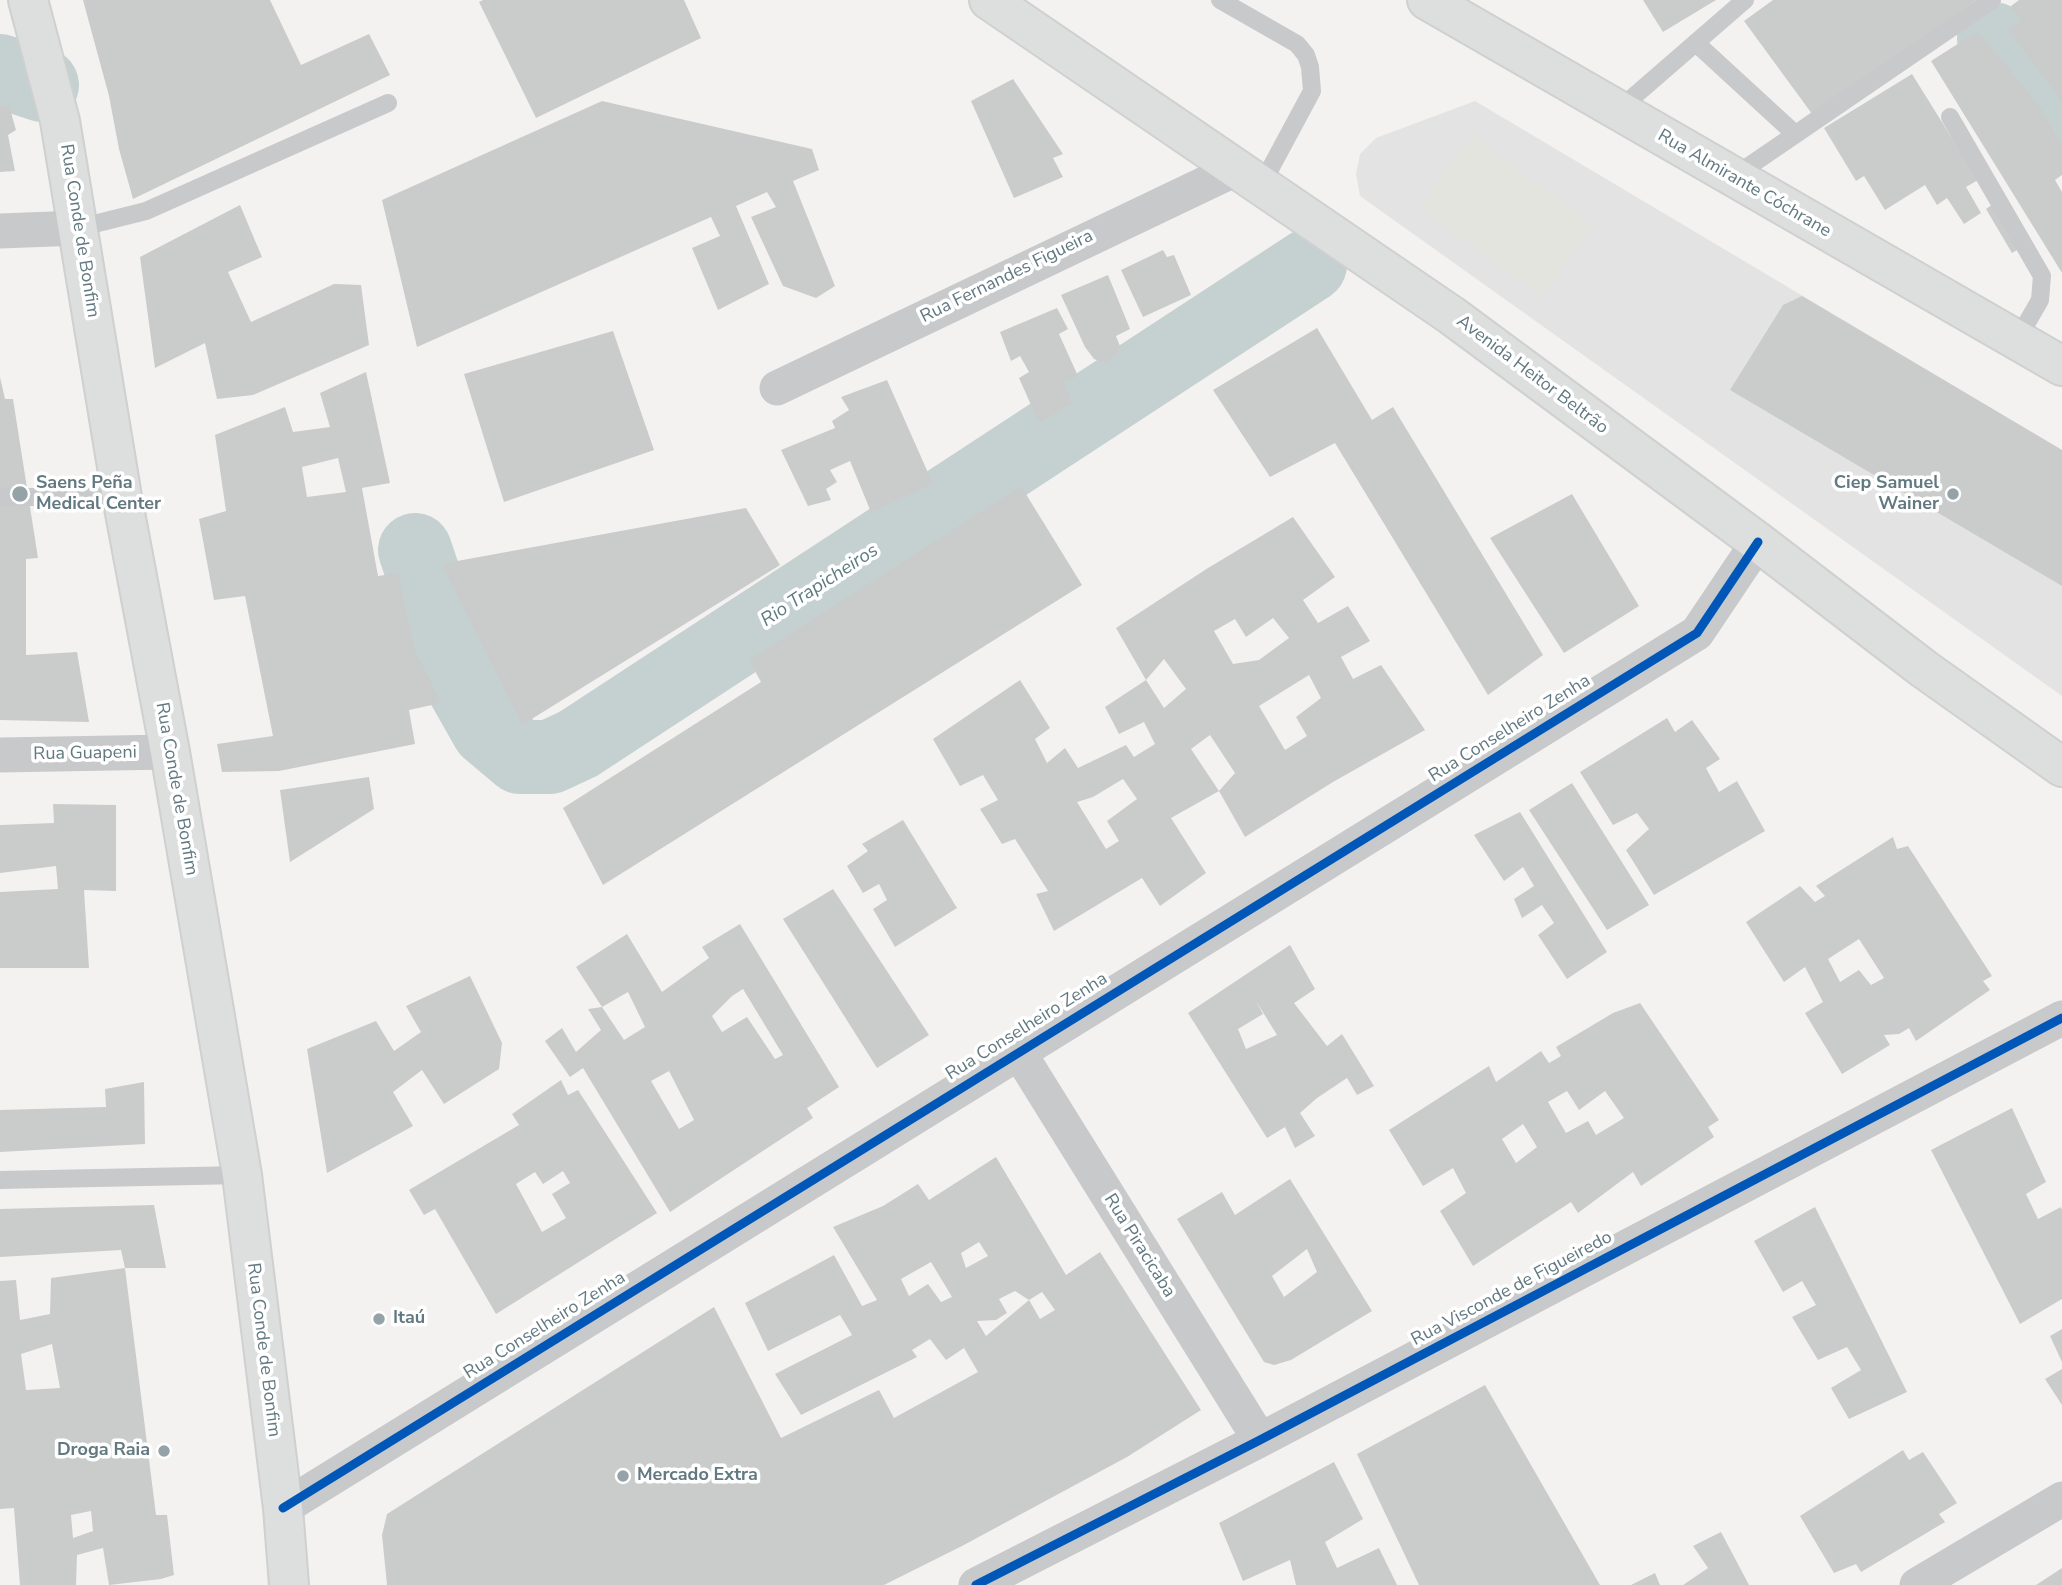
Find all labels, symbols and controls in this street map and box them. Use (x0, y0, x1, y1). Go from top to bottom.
street label: Rua Almirante Cóchrane (1653, 125, 1835, 243)
street label: Rua Conde de Bonfim (55, 143, 103, 319)
street label: Rua Fernandes Figueira (917, 226, 1097, 328)
street label: Avenida Heitor Beltrão (1452, 311, 1612, 439)
place label: Saens Peña Medical Center (36, 473, 161, 516)
place label: Ciep Samuel Wainer (1834, 473, 1939, 516)
marker: Saens Peña Medical Center (10, 484, 30, 504)
marker: Ciep Samuel Wainer (1945, 486, 1961, 502)
water label: Rio Trapicheiros (757, 540, 883, 632)
street label: Rua Conselheiro Zenha (1425, 670, 1595, 788)
street label: Rua Conde de Bonfim (150, 701, 202, 877)
street label: Rua Guapeni (33, 742, 137, 766)
street label: Rua Conselheiro Zenha (942, 968, 1112, 1086)
street label: Rua Piracicaba (1099, 1190, 1179, 1302)
street label: Rua Visconde de Figueiredo (1408, 1227, 1616, 1351)
street label: Rua Conde de Bonfim (242, 1262, 284, 1438)
street label: Rua Conselheiro Zenha (460, 1267, 630, 1385)
place label: Itaú (393, 1308, 425, 1330)
marker: Itaú (371, 1311, 387, 1327)
place label: Droga Raia (57, 1440, 150, 1462)
marker: Droga Raia (156, 1443, 172, 1459)
place label: Mercado Extra (637, 1465, 758, 1487)
marker: Mercado Extra (615, 1468, 631, 1484)

